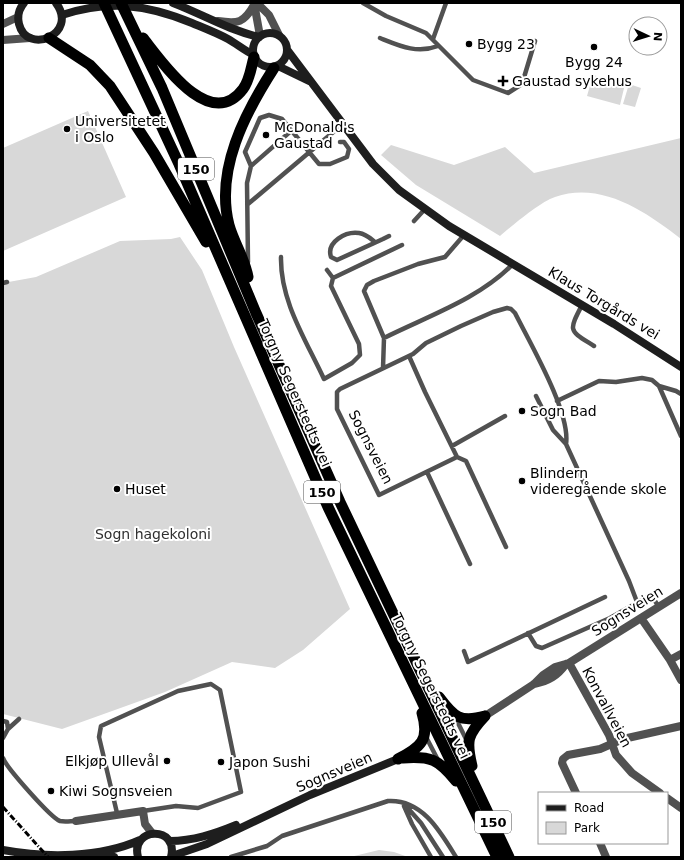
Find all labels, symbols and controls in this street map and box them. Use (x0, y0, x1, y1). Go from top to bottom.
north arrow (628, 16, 668, 56)
text: N (651, 32, 664, 42)
place label: Bygg 23 (477, 36, 535, 52)
marker: Bygg 23 (464, 39, 474, 49)
marker: Bygg 24 (589, 42, 599, 52)
place label: Bygg 24 (565, 54, 623, 70)
place label: Gaustad sykehus (512, 73, 632, 89)
marker: Gaustad sykehus (497, 75, 509, 87)
place label: Universitetet i Oslo (75, 113, 166, 145)
place label: McDonald's Gaustad (274, 119, 355, 151)
marker: Universitetet i Oslo (62, 124, 72, 134)
marker: McDonald's Gaustad (261, 130, 271, 140)
road number: 150 (178, 158, 214, 180)
street label: Klaus Torgårds vei (545, 263, 663, 343)
street label: Torgny Segerstedts vei (255, 316, 335, 469)
place label: Sogn Bad (530, 403, 597, 419)
marker: Sogn Bad (517, 406, 527, 416)
street label: Sognsveien (346, 407, 396, 487)
place label: Blindern videregående skole (530, 465, 667, 497)
marker: Blindern videregående skole (517, 476, 527, 486)
place label: Huset (125, 481, 166, 497)
road number: 150 (304, 481, 340, 503)
marker: Huset (112, 484, 122, 494)
park label: Sogn hagekoloni (95, 526, 211, 542)
street label: Sognsveien (589, 583, 665, 639)
street label: Torgny Segerstedts vei (388, 610, 473, 761)
street label: Konvallveien (579, 664, 635, 750)
street label: Sognsveien (294, 749, 374, 795)
place label: Elkjøp Ullevål (65, 753, 159, 769)
place label: Japon Sushi (228, 754, 310, 770)
marker: Elkjøp Ullevål (162, 756, 172, 766)
marker: Japon Sushi (216, 757, 226, 767)
place label: Kiwi Sognsveien (59, 783, 173, 799)
marker: Kiwi Sognsveien (46, 786, 56, 796)
legend (538, 792, 668, 844)
text: Road (574, 801, 604, 815)
road number: 150 (475, 811, 511, 833)
text: Park (574, 821, 600, 835)

